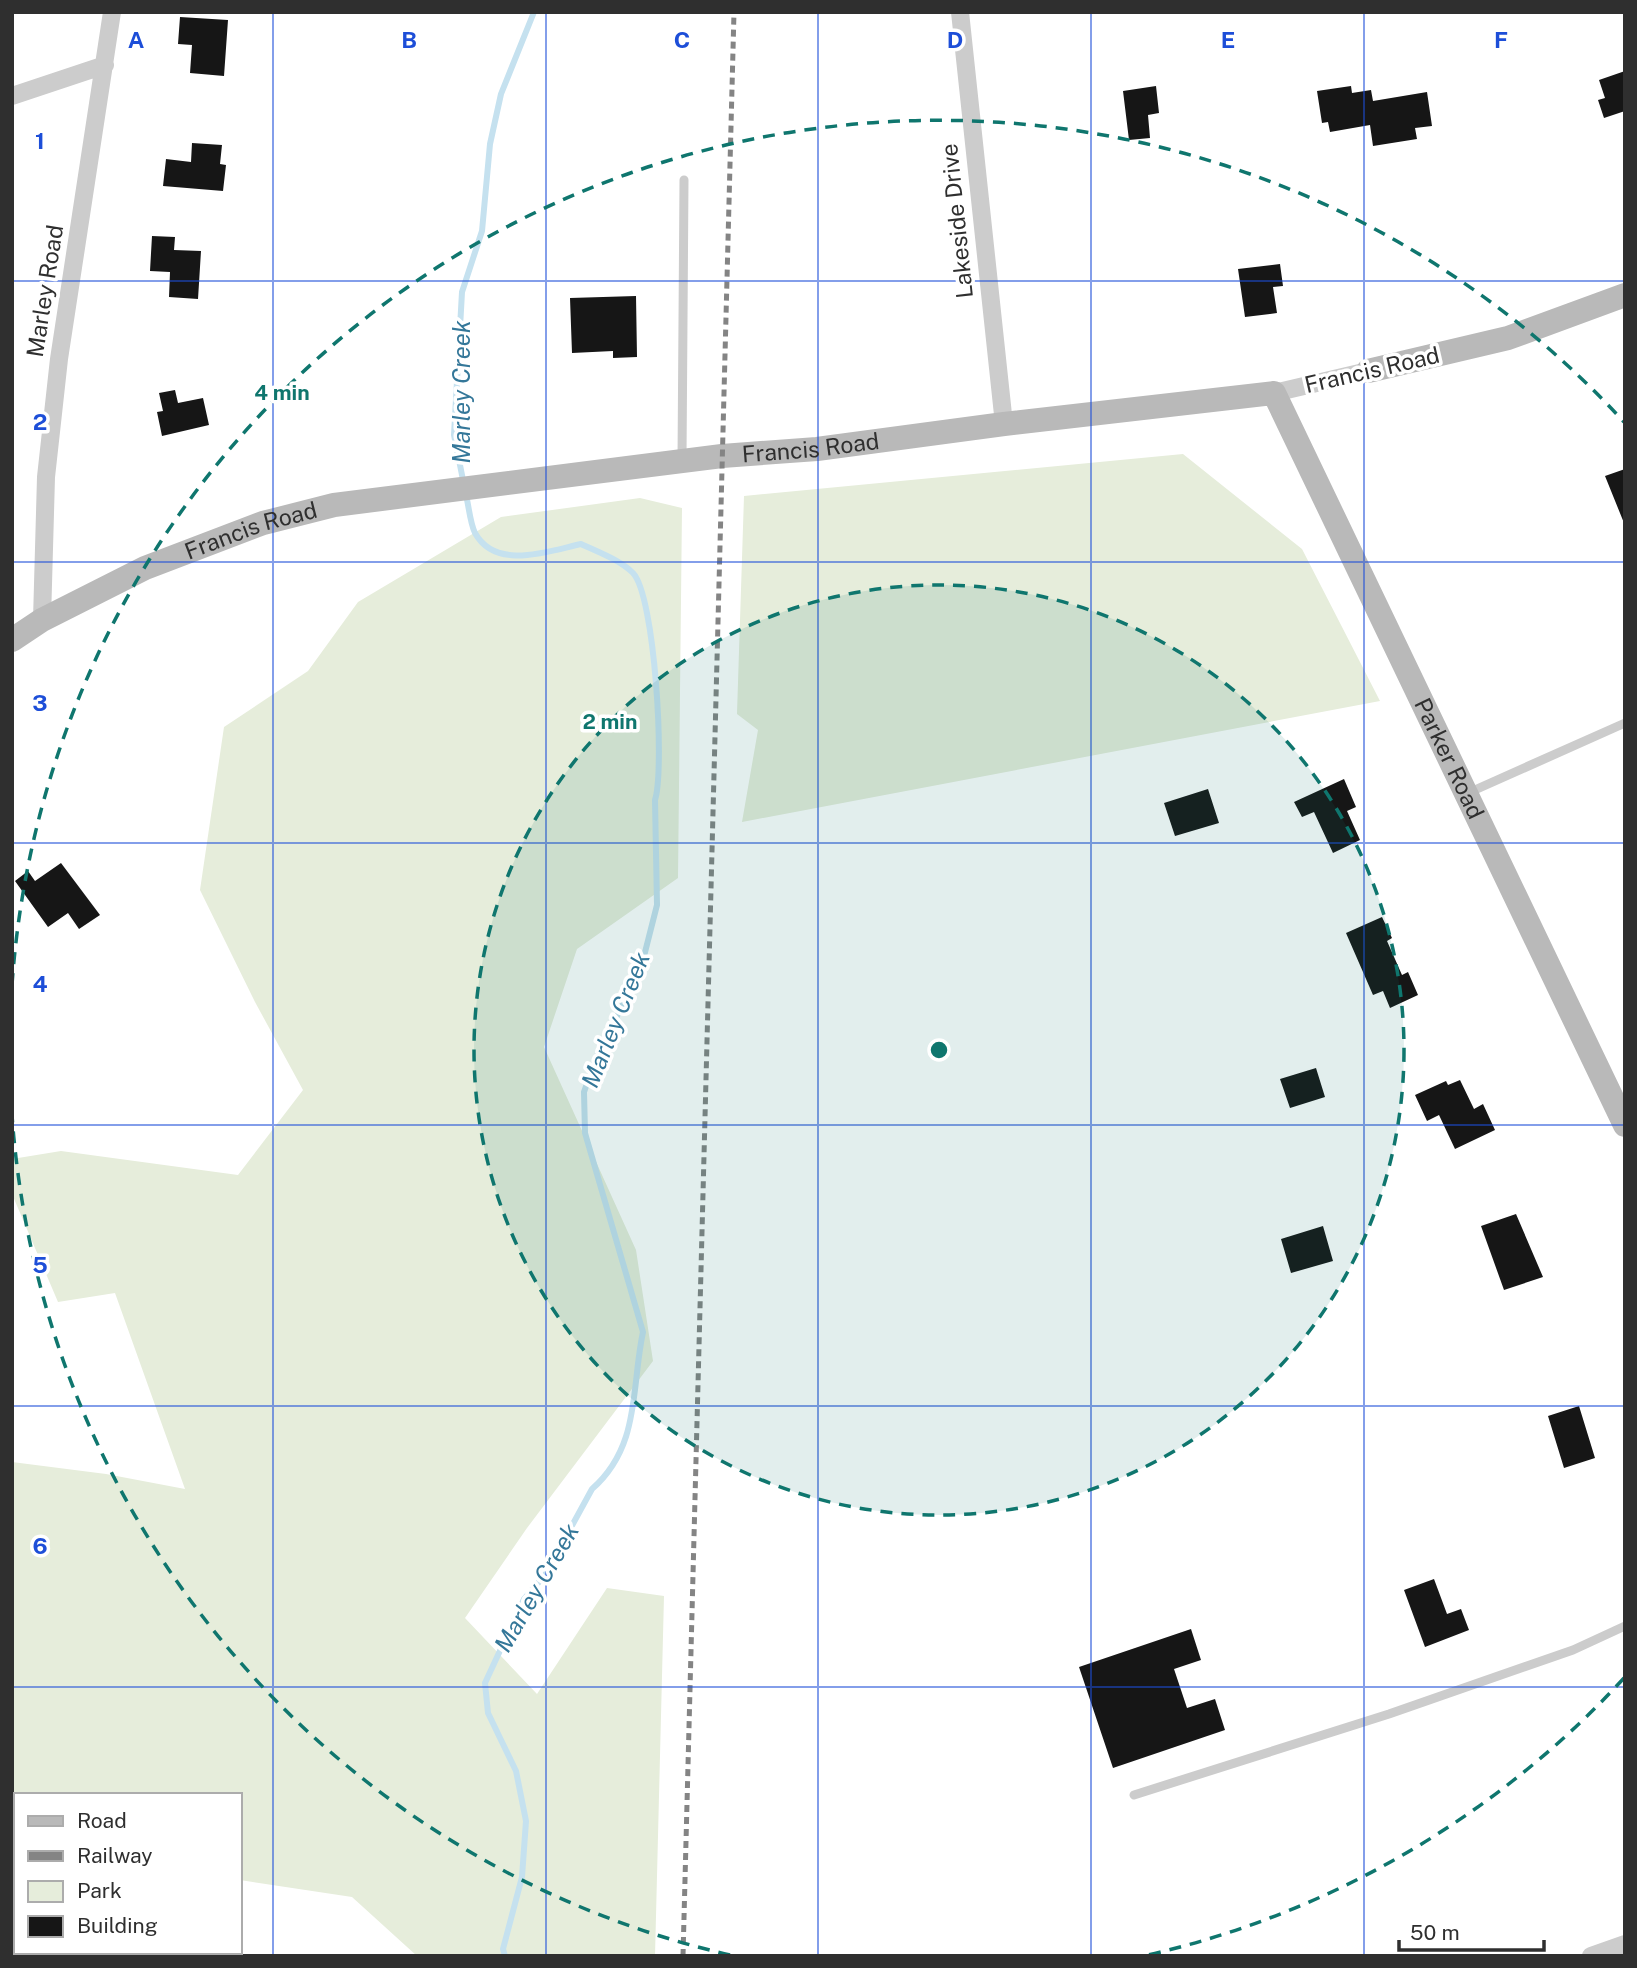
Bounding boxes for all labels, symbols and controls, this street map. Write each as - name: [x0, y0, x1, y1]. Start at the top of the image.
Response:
- text: A: [128, 26, 145, 53]
- text: B: [401, 26, 417, 53]
- text: C: [674, 26, 690, 53]
- text: D: [947, 26, 963, 53]
- text: E: [1221, 26, 1235, 53]
- text: F: [1494, 26, 1508, 53]
- text: 1: [35, 127, 45, 154]
- street label: Lakeside Drive: [935, 142, 978, 300]
- street label: Marley Road: [21, 223, 68, 359]
- water label: Marley Creek: [447, 320, 475, 464]
- street label: Francis Road: [1302, 341, 1442, 398]
- text: 4 min: [254, 380, 310, 405]
- text: 2: [33, 408, 47, 435]
- street label: Francis Road: [741, 427, 881, 467]
- street label: Francis Road: [181, 496, 320, 565]
- text: 3: [32, 689, 48, 716]
- street label: Parker Road: [1409, 693, 1490, 823]
- text: 2 min: [582, 709, 638, 734]
- water label: Marley Creek: [575, 948, 655, 1091]
- text: 4: [32, 970, 48, 997]
- centre of rings: [927, 1038, 951, 1062]
- text: 5: [32, 1251, 48, 1278]
- water label: Marley Creek: [488, 1518, 584, 1657]
- text: 6: [32, 1532, 48, 1559]
- legend: [14, 1793, 242, 1954]
- text: Road: [77, 1808, 127, 1833]
- text: Railway: [77, 1843, 153, 1868]
- text: Park: [77, 1878, 122, 1903]
- scale bar: [1399, 1909, 1544, 1953]
- text: Building: [77, 1913, 158, 1938]
- text: 50 m: [1410, 1920, 1460, 1945]

